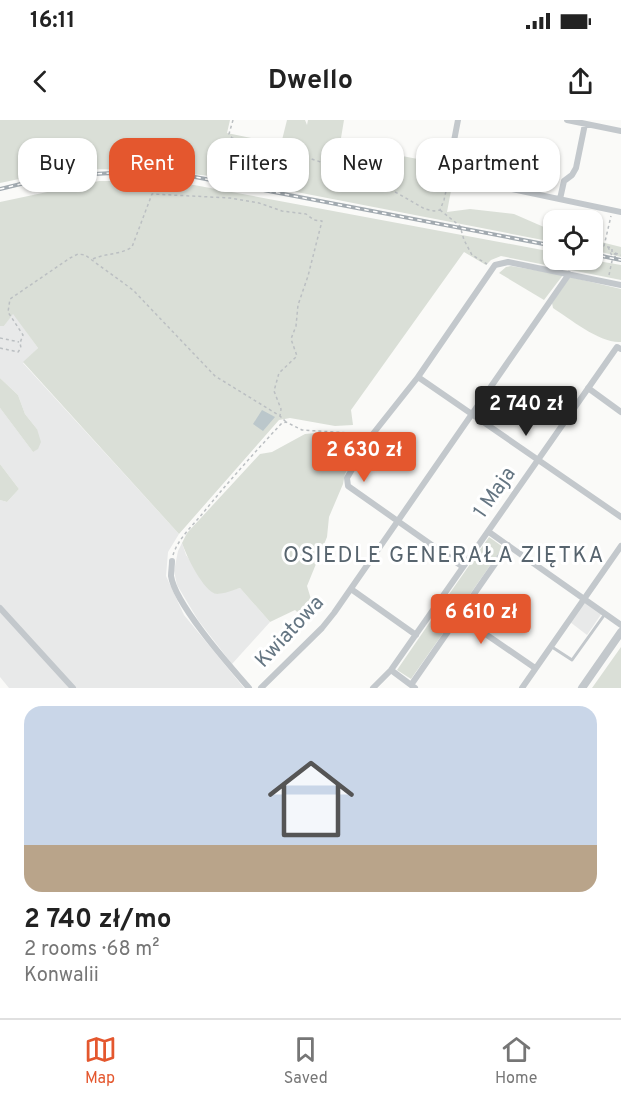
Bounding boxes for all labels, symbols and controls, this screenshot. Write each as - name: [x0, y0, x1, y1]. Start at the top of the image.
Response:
- text: 16:11: [30, 8, 75, 35]
- text: Dwello: [268, 64, 353, 98]
- icon: back: [24, 65, 57, 98]
- icon: share: [564, 65, 597, 98]
- chip: Buy: [18, 138, 97, 192]
- chip: Rent: [109, 138, 195, 192]
- chip: Filters: [207, 138, 309, 192]
- chip: New: [321, 138, 404, 192]
- chip: Apartment: [416, 138, 560, 192]
- map controls: [543, 210, 603, 270]
- button: locate: [543, 210, 603, 270]
- pin: 2 740 zł: [464, 386, 588, 437]
- text: 2 740 zł: [489, 392, 563, 418]
- pin: 2 630 zł: [302, 432, 426, 483]
- text: 2 630 zł: [326, 438, 402, 464]
- street label: 1 Maja: [468, 462, 522, 524]
- district label: OSIEDLE GENERAŁA ZIĘTKA: [283, 543, 605, 570]
- street label: Kwiatowa: [250, 590, 330, 674]
- pin: 6 610 zł: [419, 594, 543, 645]
- text: 6 610 zł: [445, 600, 517, 626]
- icon: home: [257, 745, 365, 853]
- text: 2 740 zł/mo: [24, 904, 172, 937]
- text: 2 rooms · 68 m²: [24, 937, 160, 963]
- text: Konwalii: [24, 963, 99, 989]
- tab: Map: [84, 1033, 117, 1089]
- tab: Saved: [284, 1033, 328, 1089]
- tab: Home: [495, 1033, 537, 1089]

